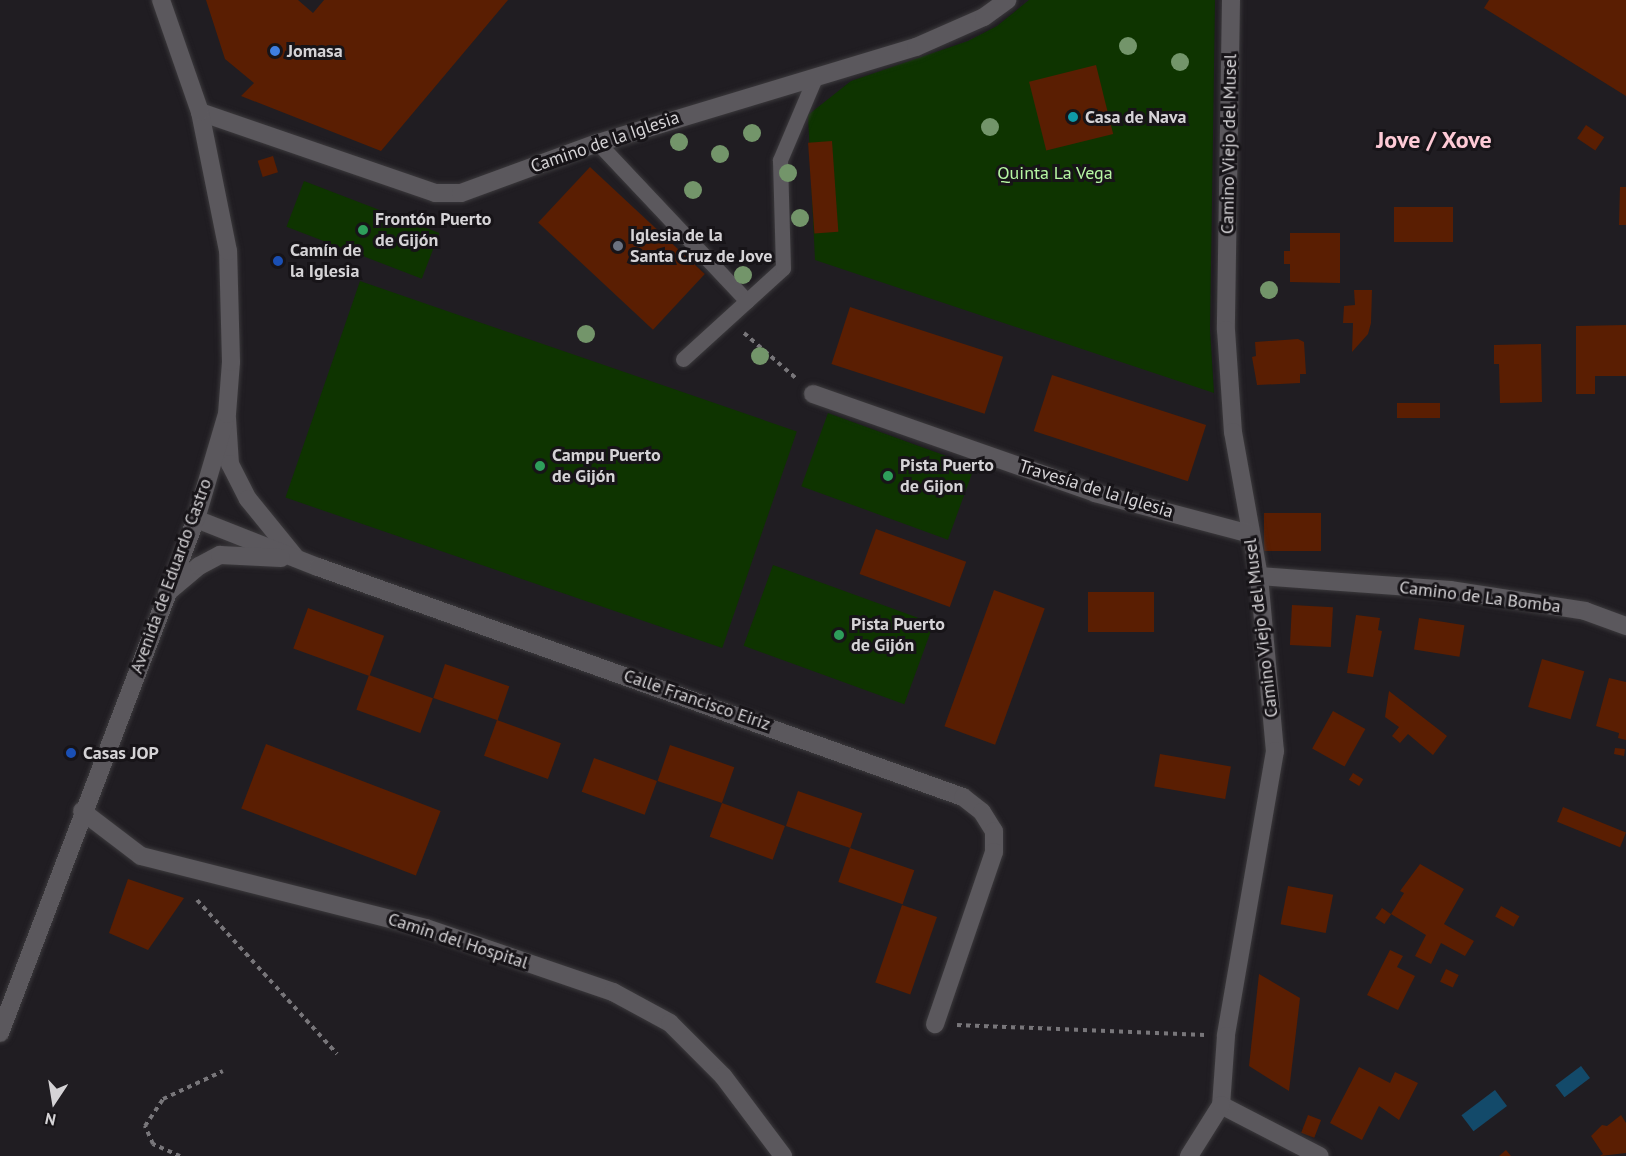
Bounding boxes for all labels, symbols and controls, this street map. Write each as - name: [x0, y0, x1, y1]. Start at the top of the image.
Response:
- place label: Jomasa: [287, 40, 343, 62]
- marker: Jomasa: [268, 44, 282, 58]
- street label: Camino Viejo del Musel: [1217, 53, 1241, 235]
- street label: Camino de la Iglesia: [528, 106, 682, 178]
- place label: Casa de Nava: [1085, 106, 1187, 128]
- marker: Casa de Nava: [1066, 110, 1080, 124]
- district label: Jove / Xove: [1376, 126, 1492, 154]
- park label: Quinta La Vega: [997, 162, 1113, 184]
- place label: Frontón Puerto de Gijón: [375, 209, 491, 252]
- marker: Frontón Puerto de Gijón: [356, 223, 370, 237]
- place label: Iglesia de la Santa Cruz de Jove: [630, 225, 773, 268]
- marker: Iglesia de la Santa Cruz de Jove: [611, 239, 625, 253]
- place label: Camín de la Iglesia: [290, 240, 361, 282]
- marker: Camín de la Iglesia: [271, 254, 285, 268]
- place label: Campu Puerto de Gijón: [552, 445, 661, 488]
- place label: Pista Puerto de Gijon: [900, 455, 994, 498]
- street label: Travesía de la Iglesia: [1016, 455, 1176, 523]
- marker: Campu Puerto de Gijón: [533, 459, 547, 473]
- marker: Pista Puerto de Gijon: [881, 469, 895, 483]
- street label: Avenida de Eduardo Castro: [126, 476, 216, 676]
- street label: Camino Viejo del Musel: [1239, 537, 1283, 719]
- street label: Camino de La Bomba: [1398, 576, 1562, 618]
- place label: Pista Puerto de Gijón: [851, 614, 945, 656]
- marker: Pista Puerto de Gijón: [832, 628, 846, 642]
- street label: Calle Francisco Eiriz: [621, 665, 773, 735]
- place label: Casas JOP: [83, 742, 159, 764]
- marker: Casas JOP: [64, 746, 78, 760]
- street label: Camin del Hospital: [385, 908, 531, 974]
- north arrow: [24, 1072, 84, 1132]
- text: N: [43, 1109, 57, 1130]

